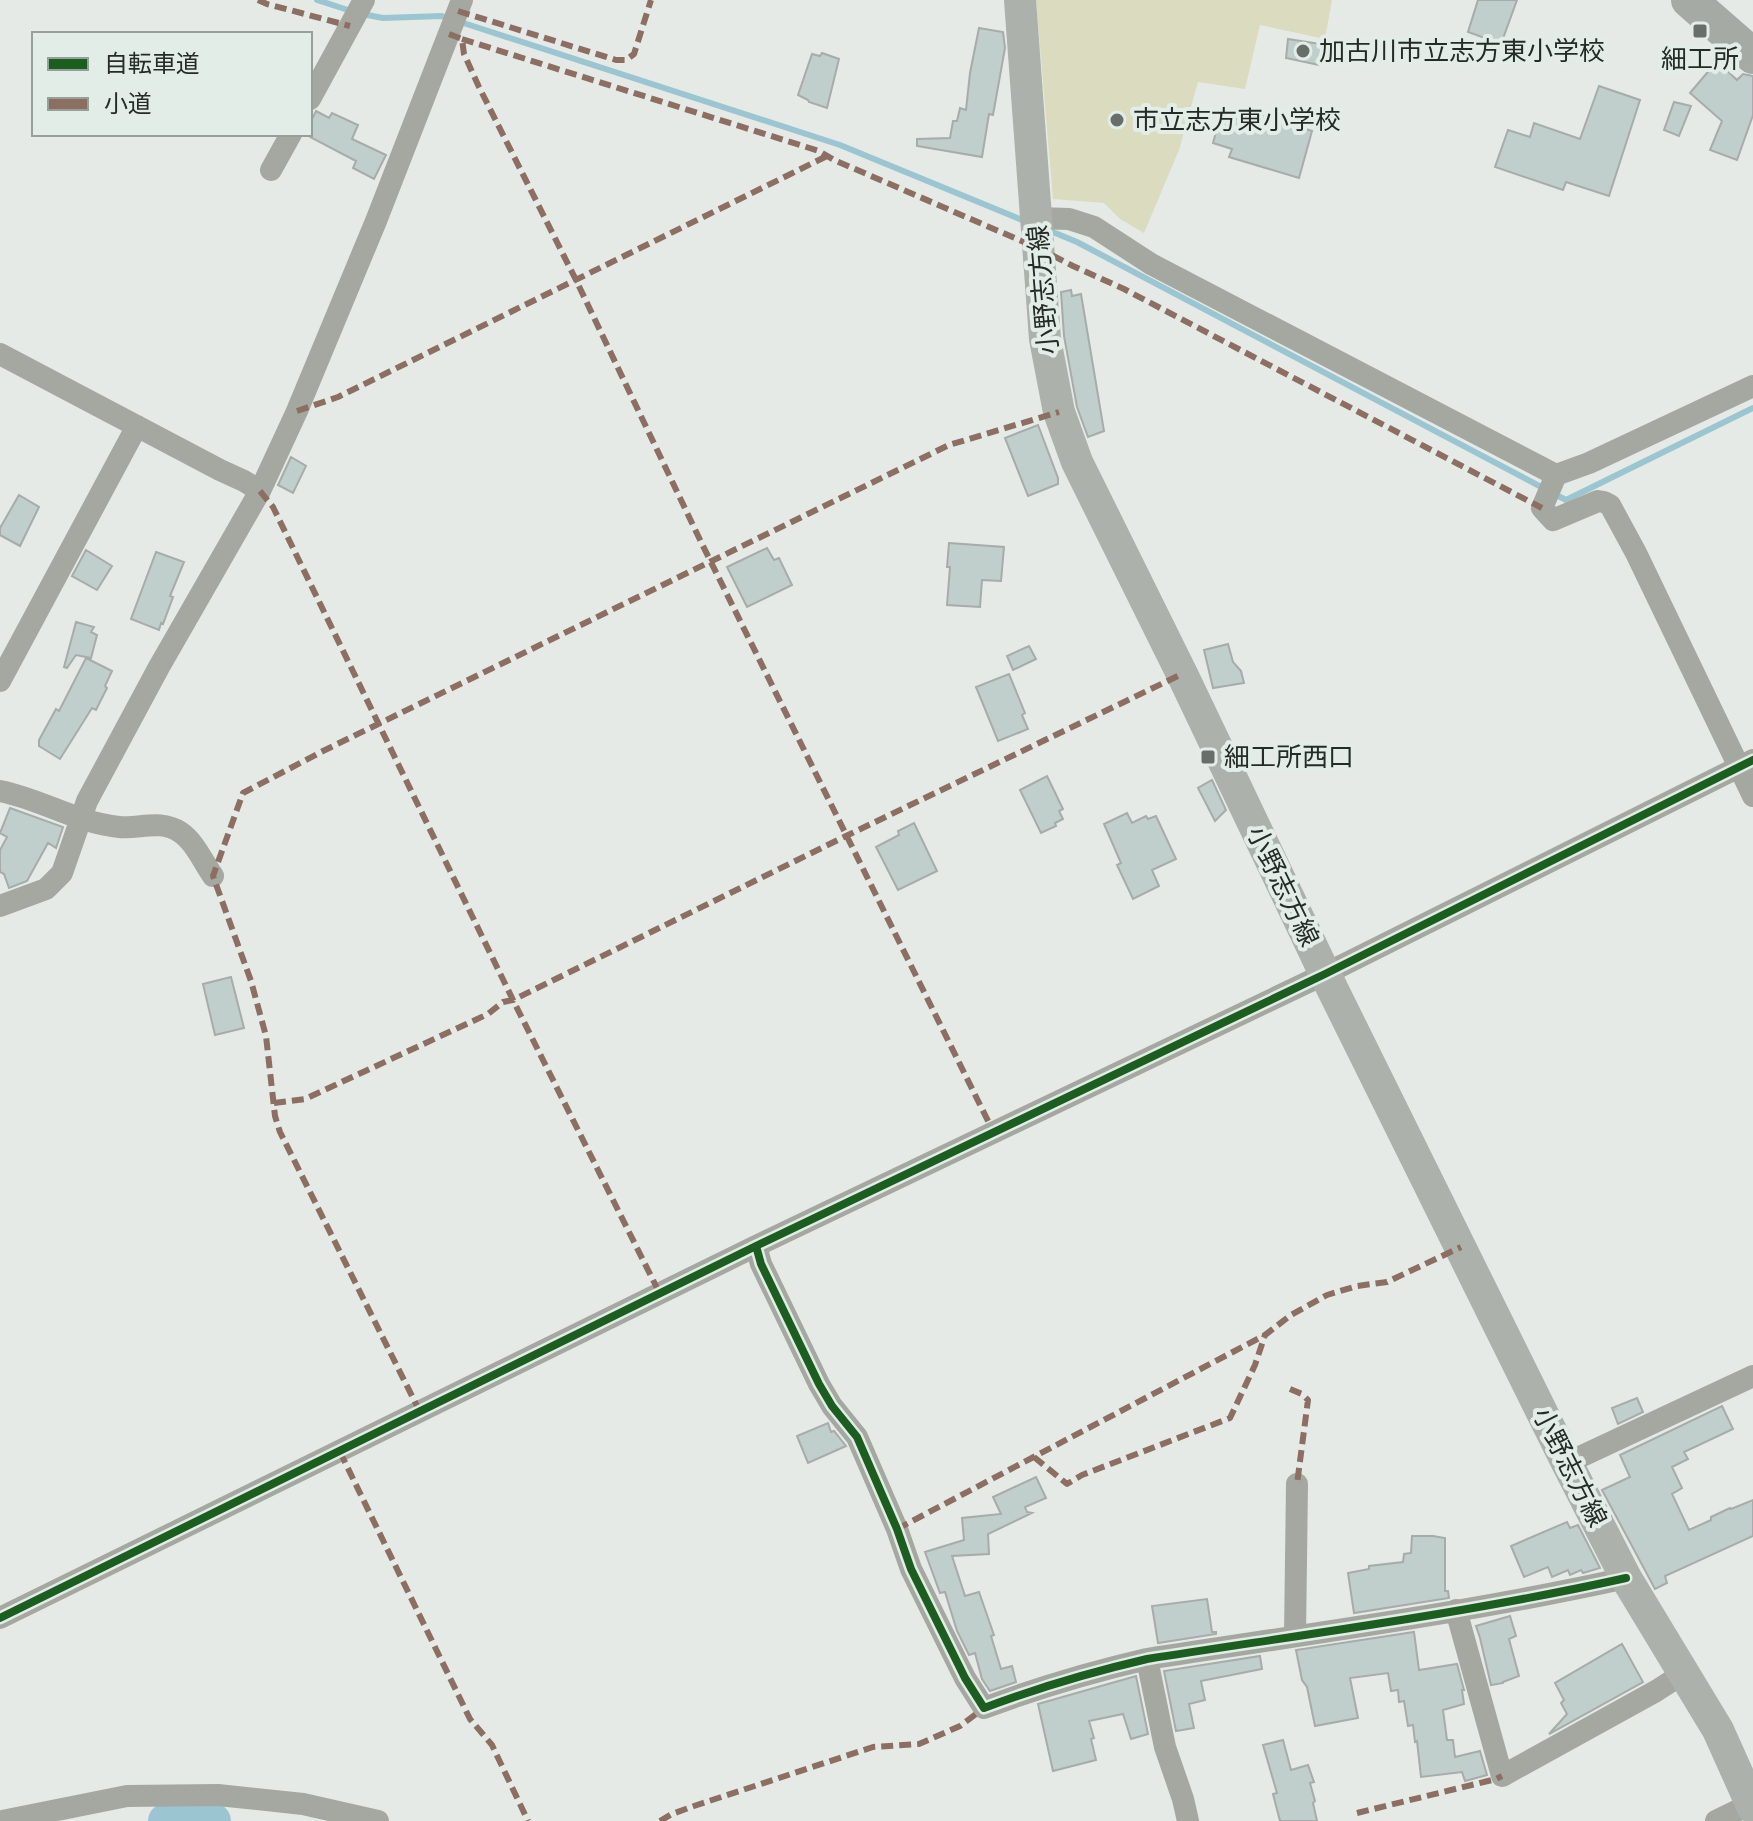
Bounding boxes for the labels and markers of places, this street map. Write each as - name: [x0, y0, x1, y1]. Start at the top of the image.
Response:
- marker: 細工所: [1691, 22, 1709, 40]
- place label: 加古川市立志方東小学校: [1319, 36, 1605, 66]
- marker: 加古川市立志方東小学校: [1294, 42, 1312, 60]
- place label: 細工所: [1661, 44, 1739, 74]
- place label: 市立志方東小学校: [1133, 105, 1341, 135]
- marker: 市立志方東小学校: [1108, 111, 1126, 129]
- place label: 細工所西口: [1224, 742, 1354, 772]
- marker: 細工所西口: [1199, 748, 1217, 766]

